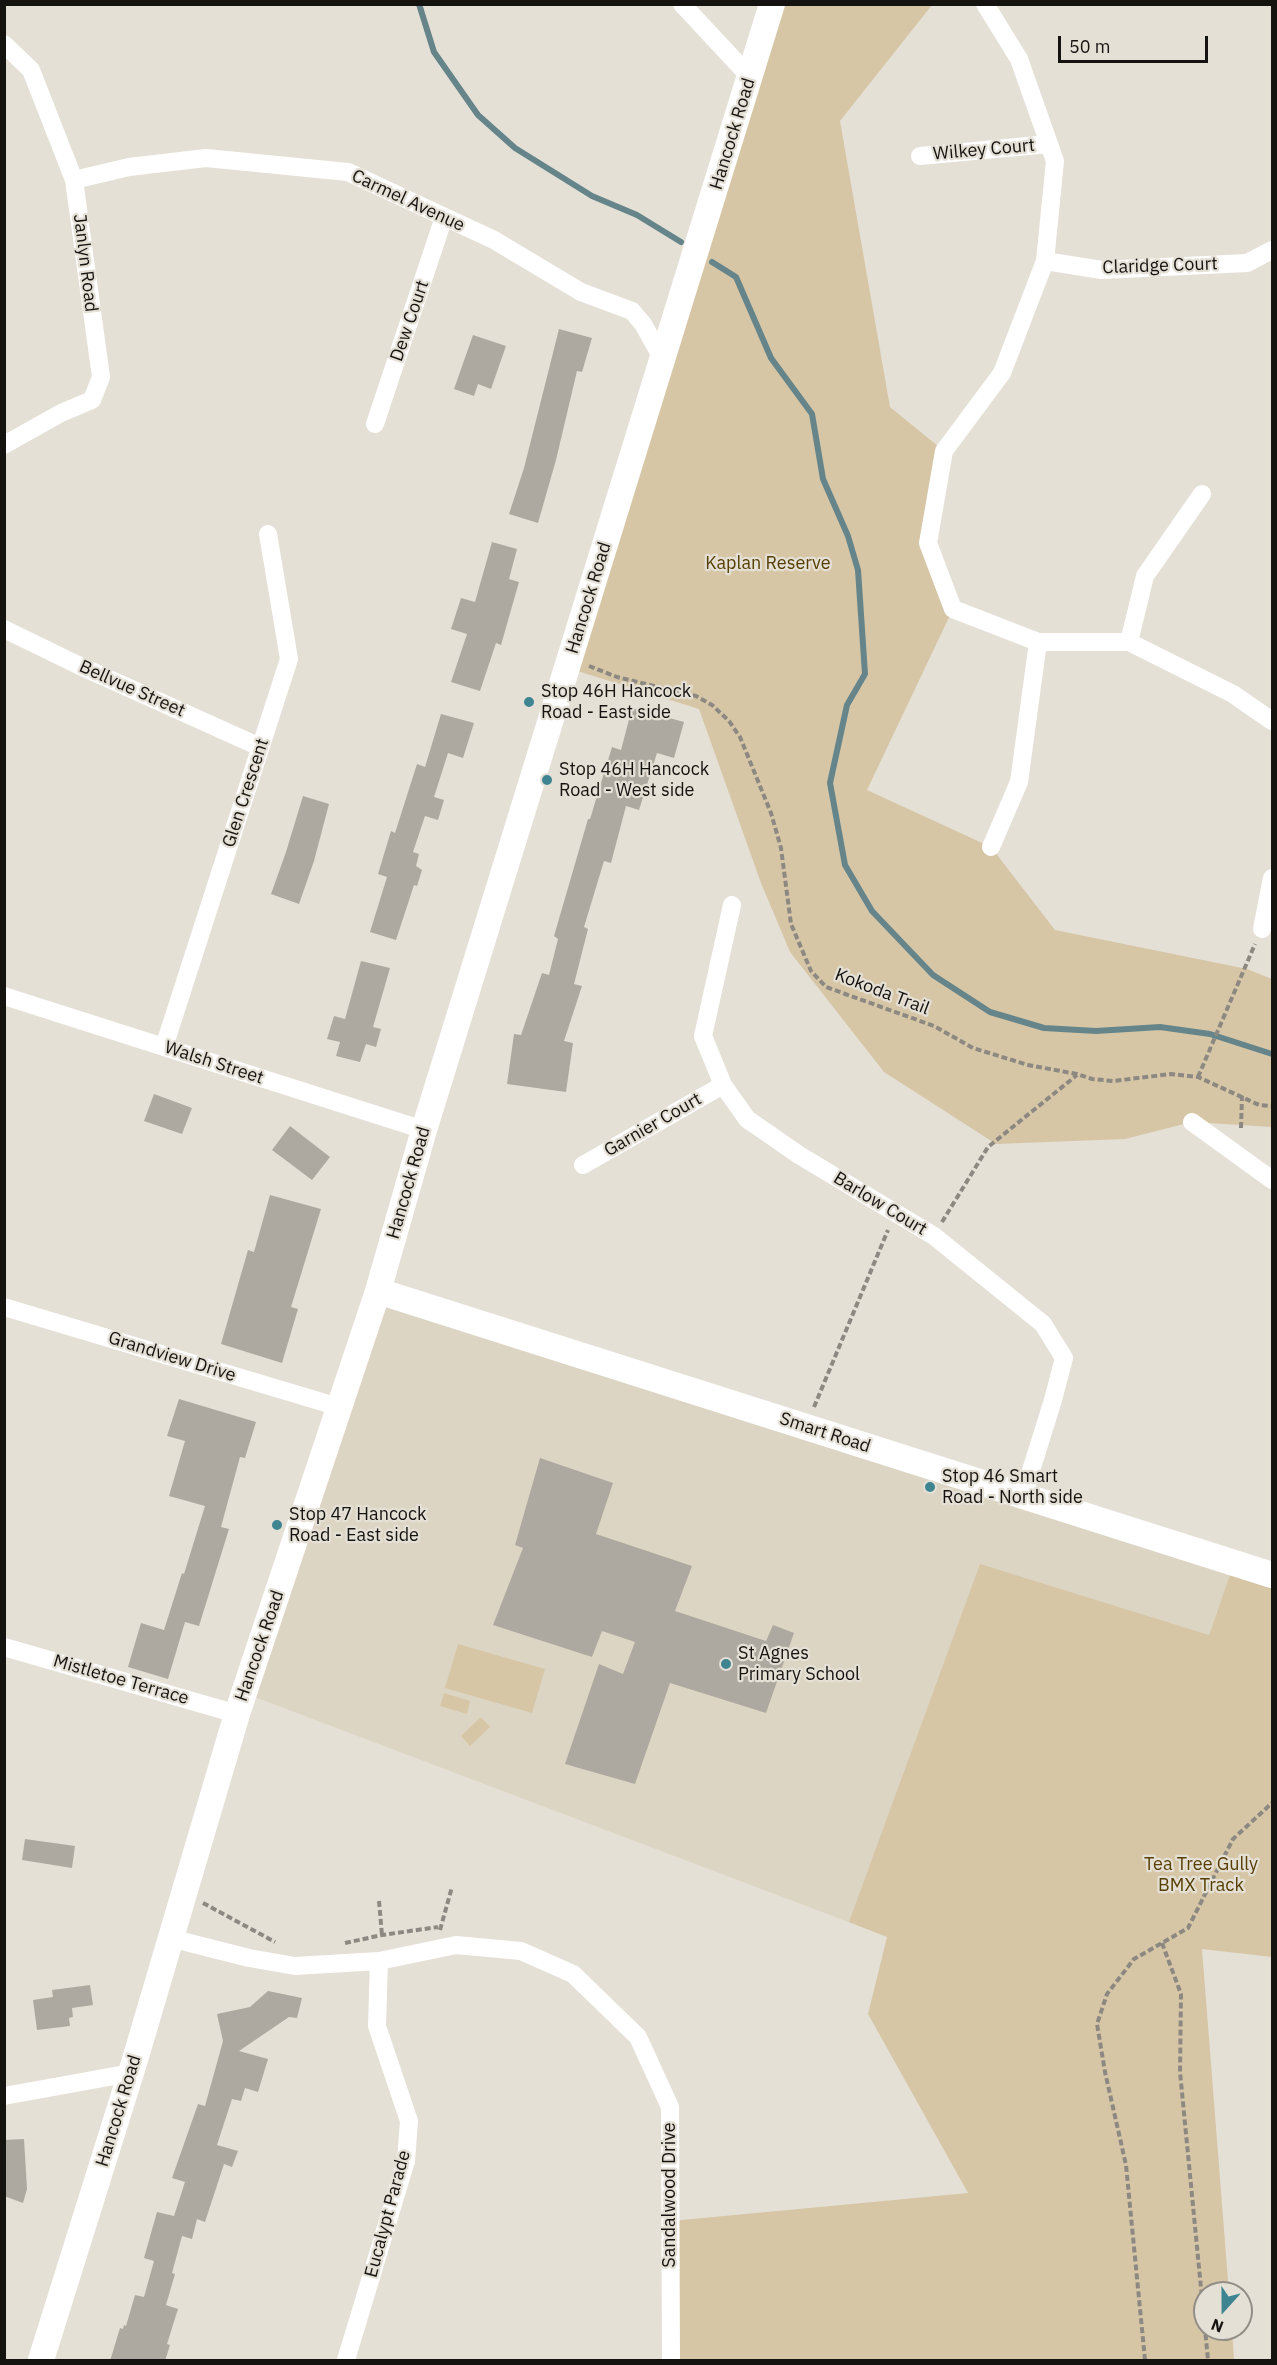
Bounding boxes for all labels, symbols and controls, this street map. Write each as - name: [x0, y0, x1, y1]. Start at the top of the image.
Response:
- scale bar: [1061, 24, 1211, 62]
- text: 50 m: [1069, 35, 1111, 58]
- street label: Hancock Road: [706, 75, 760, 193]
- street label: Wilkey Court: [932, 135, 1036, 165]
- street label: Carmel Avenue: [348, 165, 468, 237]
- street label: Janlyn Road: [68, 213, 102, 313]
- street label: Claridge Court: [1102, 253, 1218, 279]
- street label: Dew Court: [386, 278, 434, 364]
- street label: Hancock Road: [562, 539, 616, 657]
- park label: Kaplan Reserve: [705, 553, 831, 575]
- street label: Bellvue Street: [76, 656, 188, 722]
- place label: Stop 46H Hancock Road - East side: [541, 681, 691, 724]
- marker: Stop 46H Hancock Road - East side: [522, 695, 536, 709]
- street label: Glen Crescent: [218, 736, 274, 850]
- place label: Stop 46H Hancock Road - West side: [559, 759, 709, 802]
- marker: Stop 46H Hancock Road - West side: [540, 773, 554, 787]
- street label: Kokoda Trail: [832, 964, 932, 1020]
- street label: Walsh Street: [162, 1037, 266, 1089]
- street label: Garnier Court: [601, 1088, 705, 1162]
- street label: Hancock Road: [383, 1124, 435, 1242]
- street label: Barlow Court: [829, 1168, 931, 1240]
- street label: Grandview Drive: [106, 1327, 238, 1387]
- street label: Smart Road: [777, 1408, 873, 1458]
- place label: Stop 46 Smart Road - North side: [942, 1466, 1083, 1508]
- marker: Stop 46 Smart Road - North side: [923, 1480, 937, 1494]
- place label: Stop 47 Hancock Road - East side: [289, 1504, 426, 1546]
- marker: Stop 47 Hancock Road - East side: [270, 1518, 284, 1532]
- street label: Hancock Road: [231, 1588, 289, 1704]
- place label: St Agnes Primary School: [738, 1643, 860, 1686]
- street label: Mistletoe Terrace: [51, 1650, 191, 1710]
- marker: St Agnes Primary School: [719, 1657, 733, 1671]
- park label: Tea Tree Gully BMX Track: [1144, 1854, 1258, 1896]
- street label: Hancock Road: [92, 2052, 146, 2170]
- street label: Sandalwood Drive: [659, 2122, 681, 2268]
- street label: Eucalypt Parade: [361, 2148, 415, 2280]
- north arrow: [1193, 2281, 1253, 2341]
- text: N: [1208, 2315, 1226, 2337]

